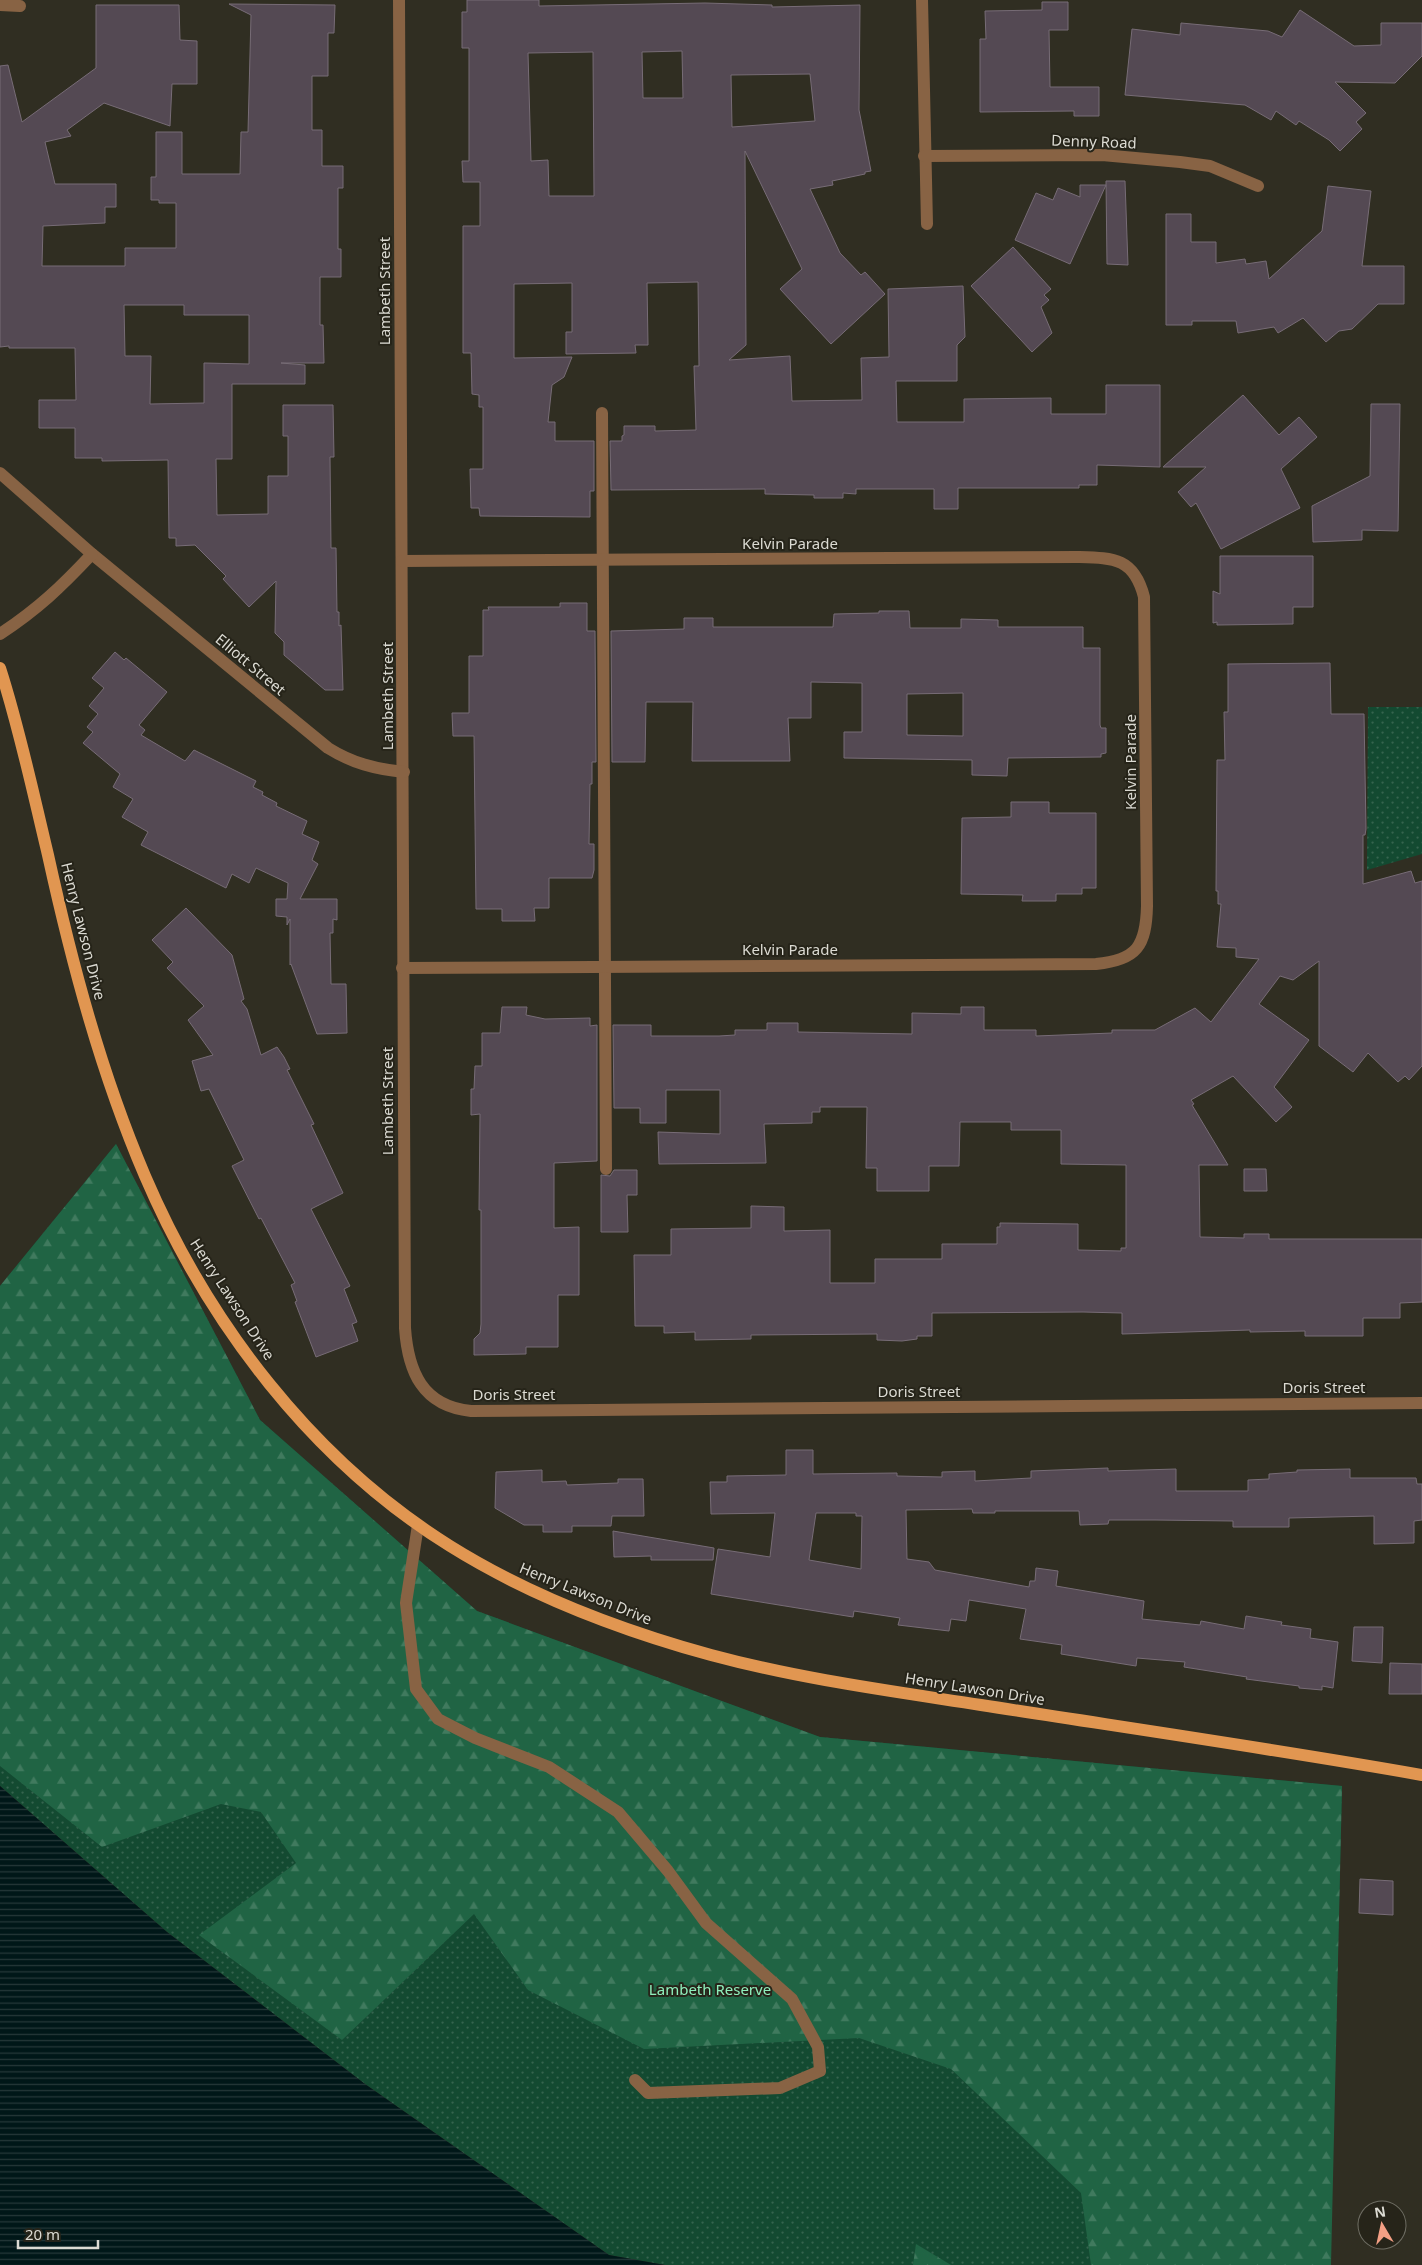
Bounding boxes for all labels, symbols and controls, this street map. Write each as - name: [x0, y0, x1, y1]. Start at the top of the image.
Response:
- street label: Denny Road: [1051, 130, 1137, 152]
- street label: Lambeth Street: [374, 236, 394, 345]
- street label: Kelvin Parade: [742, 533, 838, 553]
- street label: Elliott Street: [212, 629, 291, 700]
- street label: Lambeth Street: [377, 641, 397, 750]
- street label: Kelvin Parade: [1120, 714, 1140, 810]
- street label: Henry Lawson Drive: [57, 860, 111, 1002]
- street label: Kelvin Parade: [742, 939, 838, 959]
- street label: Lambeth Street: [377, 1046, 397, 1155]
- street label: Henry Lawson Drive: [186, 1234, 280, 1364]
- street label: Doris Street: [1282, 1377, 1366, 1397]
- street label: Doris Street: [877, 1381, 961, 1401]
- street label: Doris Street: [472, 1384, 556, 1404]
- street label: Henry Lawson Drive: [517, 1557, 655, 1629]
- street label: Henry Lawson Drive: [904, 1667, 1046, 1709]
- park label: Lambeth Reserve: [649, 1979, 771, 1999]
- north arrow: [1357, 2200, 1407, 2250]
- text: N: [1373, 2201, 1387, 2222]
- scale bar: [18, 2218, 98, 2250]
- text: 20 m: [25, 2224, 60, 2244]

